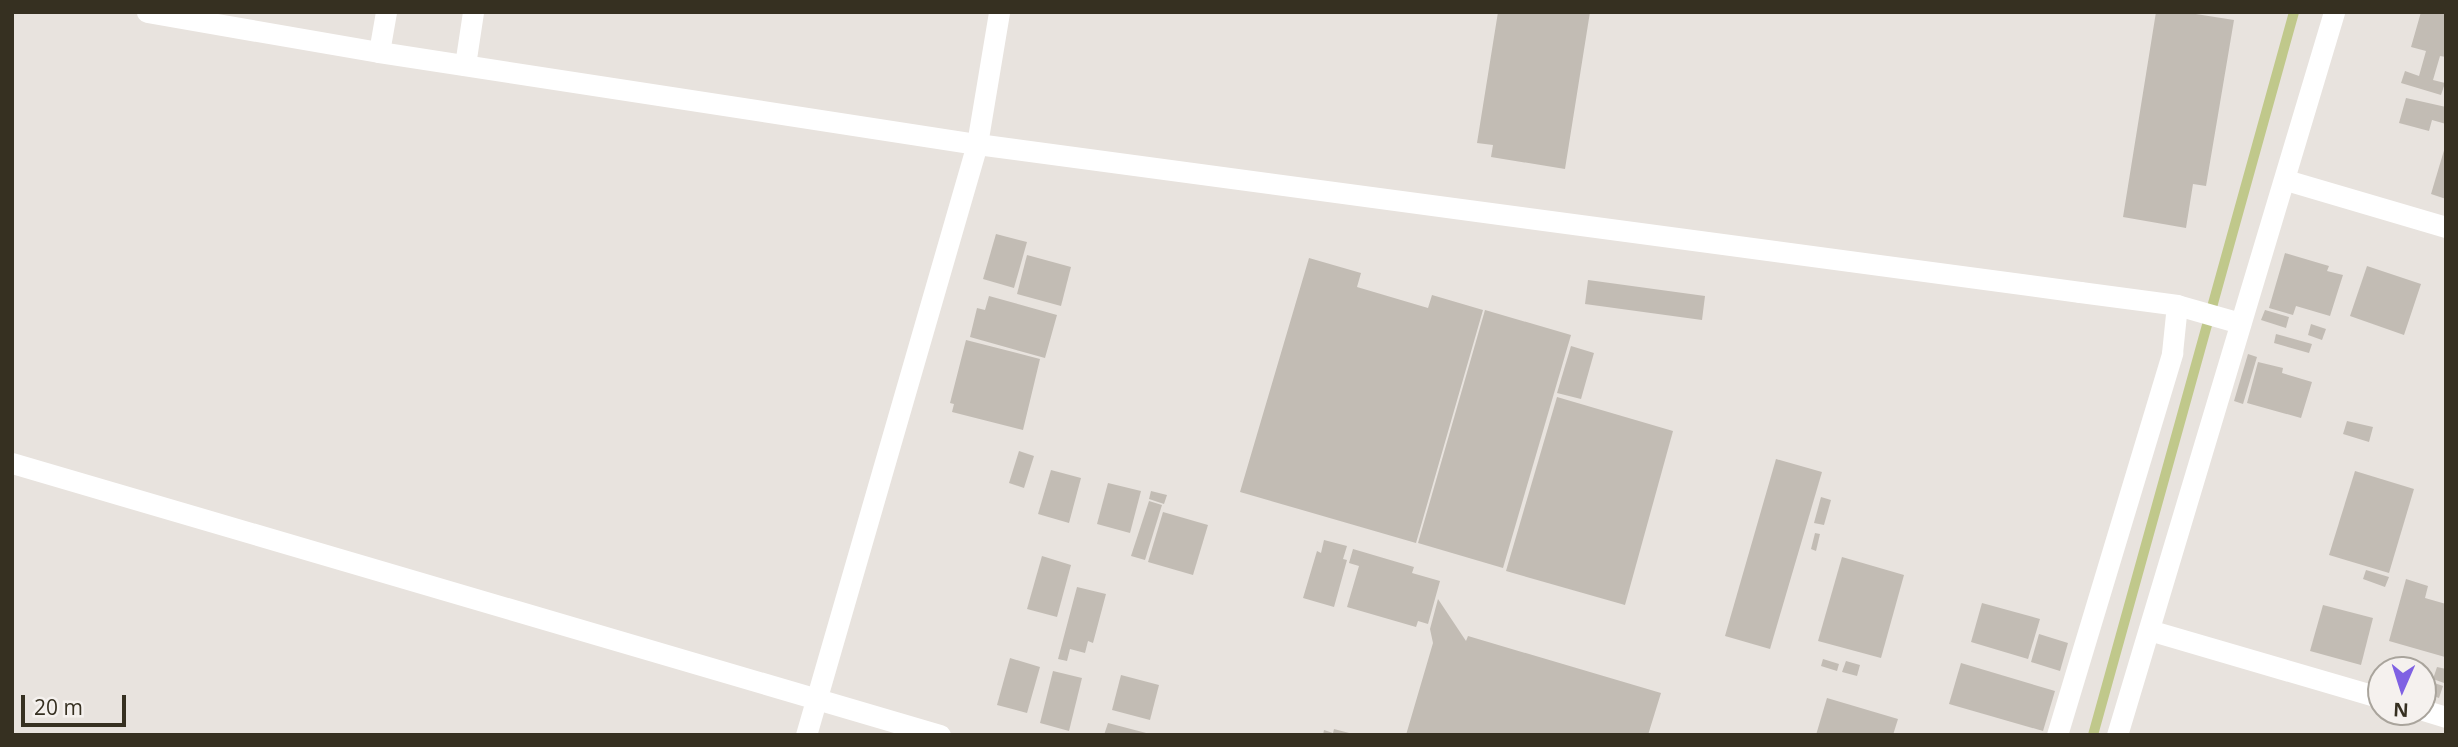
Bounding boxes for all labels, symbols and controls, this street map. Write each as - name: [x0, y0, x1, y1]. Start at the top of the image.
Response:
- north arrow: [2367, 656, 2437, 726]
- scale bar: [24, 680, 130, 724]
- text: 20 m: [34, 693, 83, 721]
- text: N: [2393, 697, 2409, 723]

